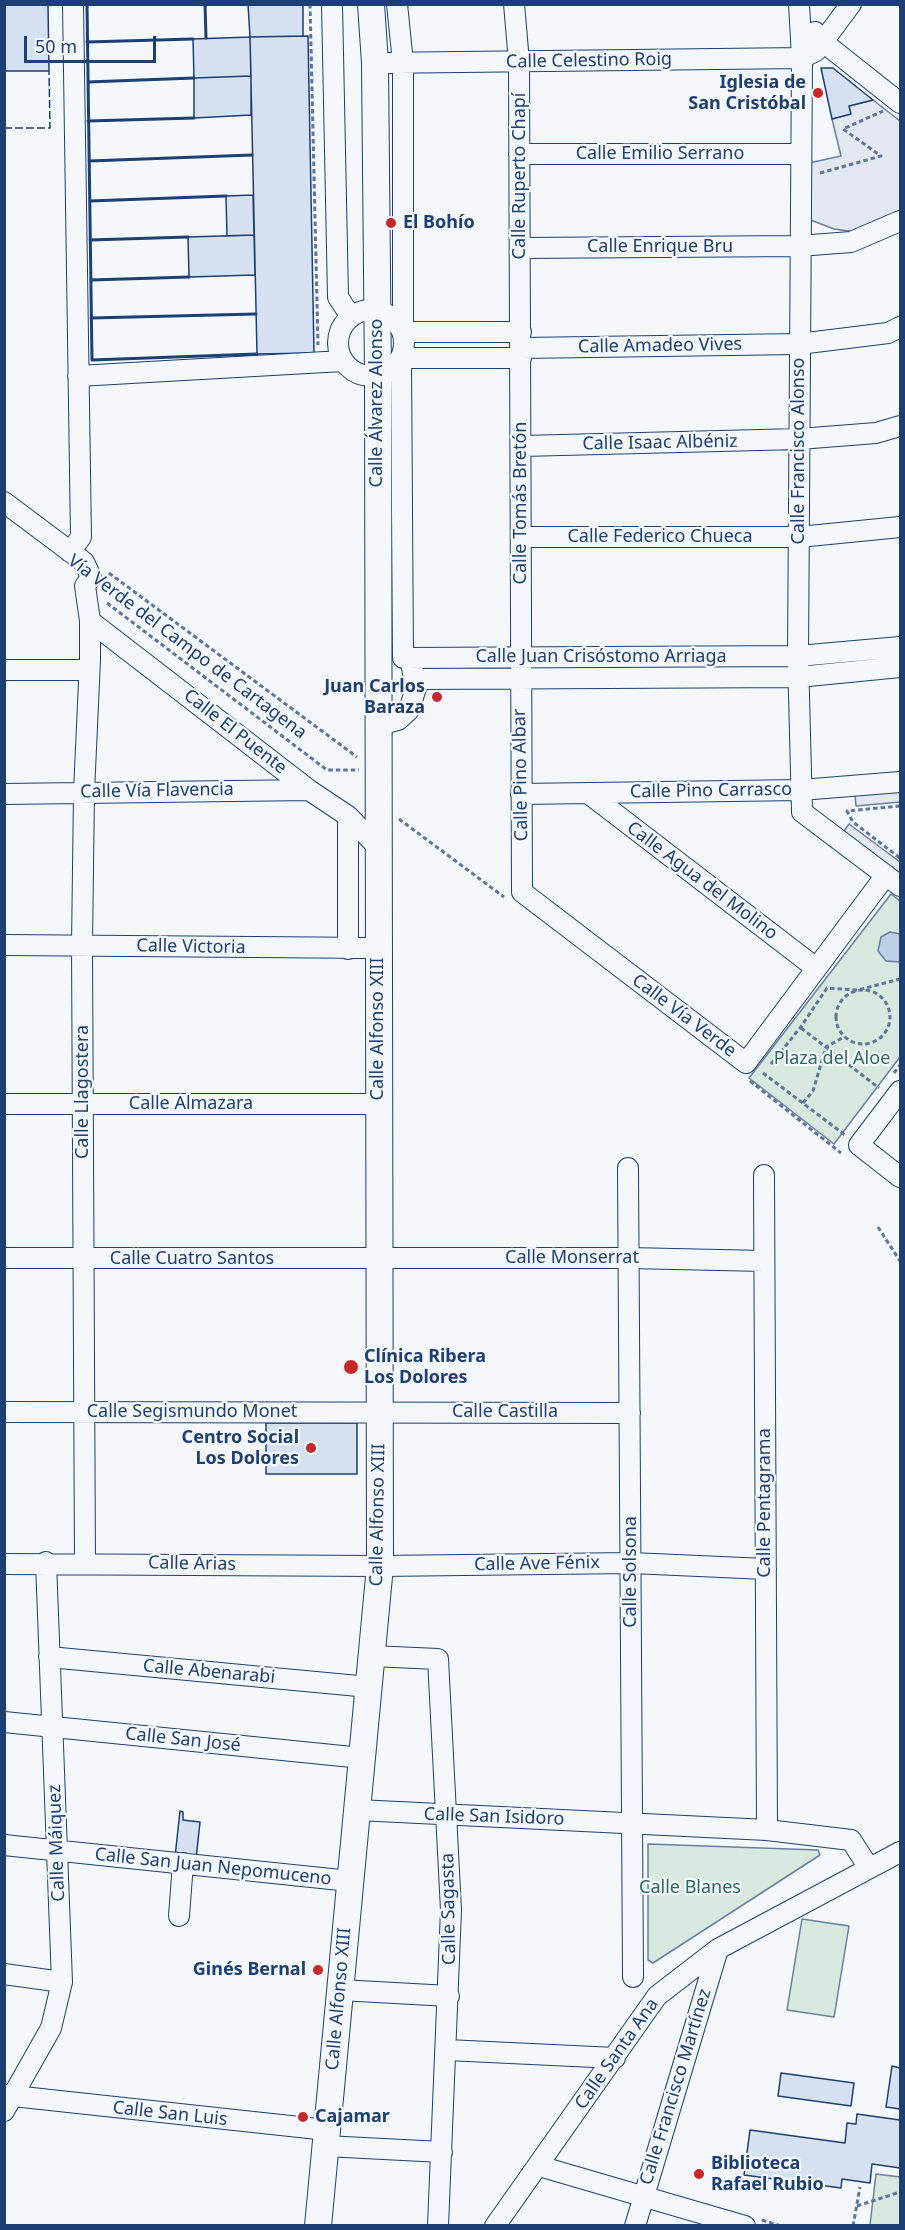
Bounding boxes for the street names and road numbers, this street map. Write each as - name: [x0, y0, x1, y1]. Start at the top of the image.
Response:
- street label: Calle Celestino Roig: [506, 49, 672, 73]
- street label: Calle Ruperto Chapí: [509, 93, 531, 259]
- street label: Calle Emilio Serrano: [576, 143, 744, 165]
- street label: Calle Enrique Bru: [587, 236, 733, 258]
- street label: Calle Álvarez Alonso: [366, 319, 388, 487]
- street label: Calle Amadeo Vives: [578, 334, 742, 358]
- street label: Calle Francisco Alonso: [788, 357, 810, 545]
- street label: Calle Tomás Bretón: [510, 422, 532, 584]
- street label: Calle Isaac Albéniz: [582, 431, 738, 455]
- street label: Calle Federico Chueca: [567, 526, 753, 548]
- street label: Vía Verde del Campo de Cartagena: [63, 550, 311, 744]
- street label: Calle Juan Crisóstomo Arriaga: [475, 646, 727, 668]
- street label: Calle El Puente: [179, 685, 291, 779]
- street label: Calle Pino Albar: [509, 709, 533, 841]
- street label: Calle Vía Flavencia: [80, 779, 234, 803]
- street label: Calle Pino Carrasco: [630, 779, 792, 803]
- street label: Calle Agua del Molino: [622, 817, 782, 945]
- street label: Calle Victoria: [136, 935, 246, 959]
- street label: Calle Alfonso XIII: [367, 958, 389, 1100]
- street label: Calle Vía Verde: [628, 970, 740, 1062]
- street label: Calle Llagostera: [72, 1025, 94, 1159]
- street label: Calle Almazara: [129, 1093, 253, 1115]
- street label: Calle Monserrat: [505, 1247, 639, 1269]
- street label: Calle Cuatro Santos: [110, 1248, 274, 1270]
- street label: Calle Segismundo Monet: [87, 1401, 297, 1423]
- street label: Calle Castilla: [452, 1401, 558, 1423]
- street label: Calle Pentagrama: [754, 1428, 776, 1578]
- street label: Calle Alfonso XIII: [366, 1443, 390, 1587]
- street label: Calle Solsona: [620, 1516, 642, 1628]
- street label: Calle Arias: [148, 1552, 236, 1576]
- street label: Calle Ave Fénix: [474, 1552, 600, 1576]
- street label: Calle Abenarabi: [142, 1655, 276, 1689]
- street label: Calle San José: [124, 1723, 242, 1757]
- street label: Calle Máiquez: [44, 1784, 70, 1902]
- street label: Calle San Isidoro: [423, 1804, 565, 1830]
- street label: Calle San Juan Nepomuceno: [94, 1844, 332, 1890]
- street label: Calle Sagasta: [437, 1853, 461, 1965]
- street label: Calle Alfonso XIII: [322, 1927, 356, 2071]
- street label: Calle Francisco Martínez: [636, 1986, 716, 2188]
- street label: Calle Santa Ana: [571, 1994, 663, 2114]
- street label: Calle San Luis: [112, 2097, 228, 2131]

